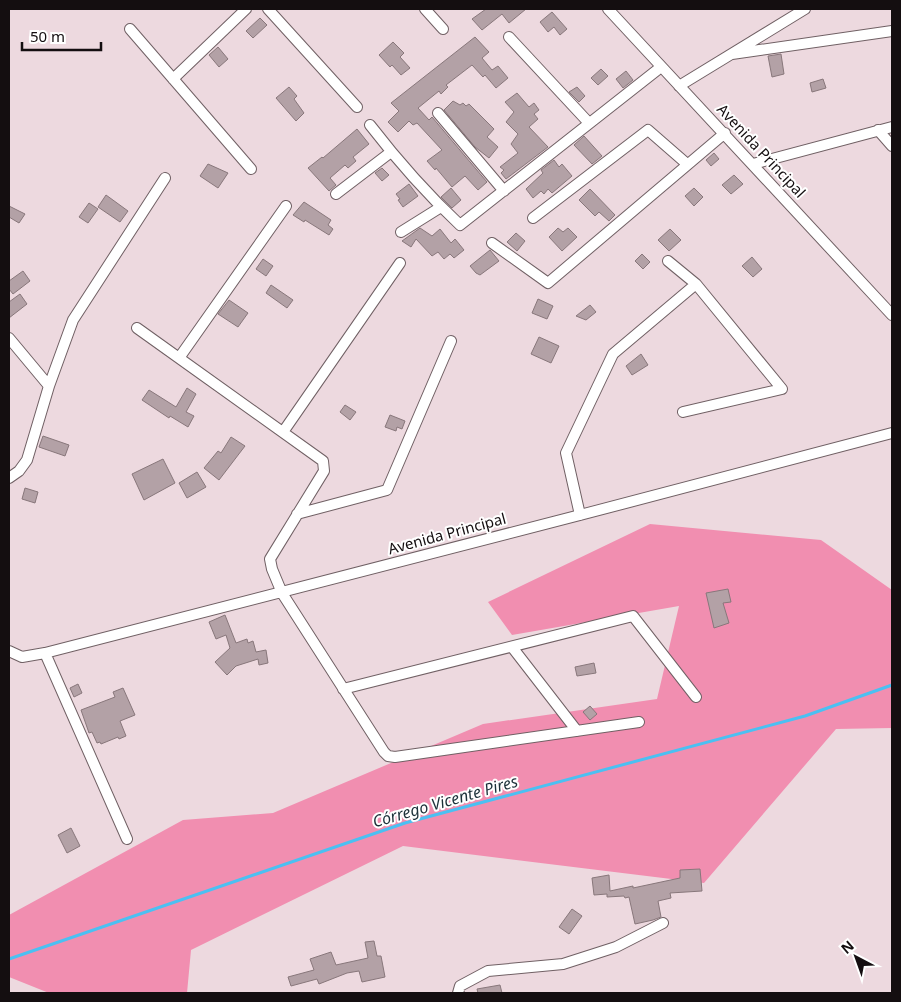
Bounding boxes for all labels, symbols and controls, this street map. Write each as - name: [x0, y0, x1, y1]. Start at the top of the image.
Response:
- scale bar: [22, 20, 101, 52]
- text: 50 m: [30, 26, 65, 46]
- street label: Avenida Principal: [713, 99, 810, 202]
- street label: Avenida Principal: [386, 508, 508, 558]
- water label: Córrego Vicente Pires: [370, 770, 520, 832]
- north arrow: [831, 932, 881, 982]
- text: N: [837, 936, 858, 958]

